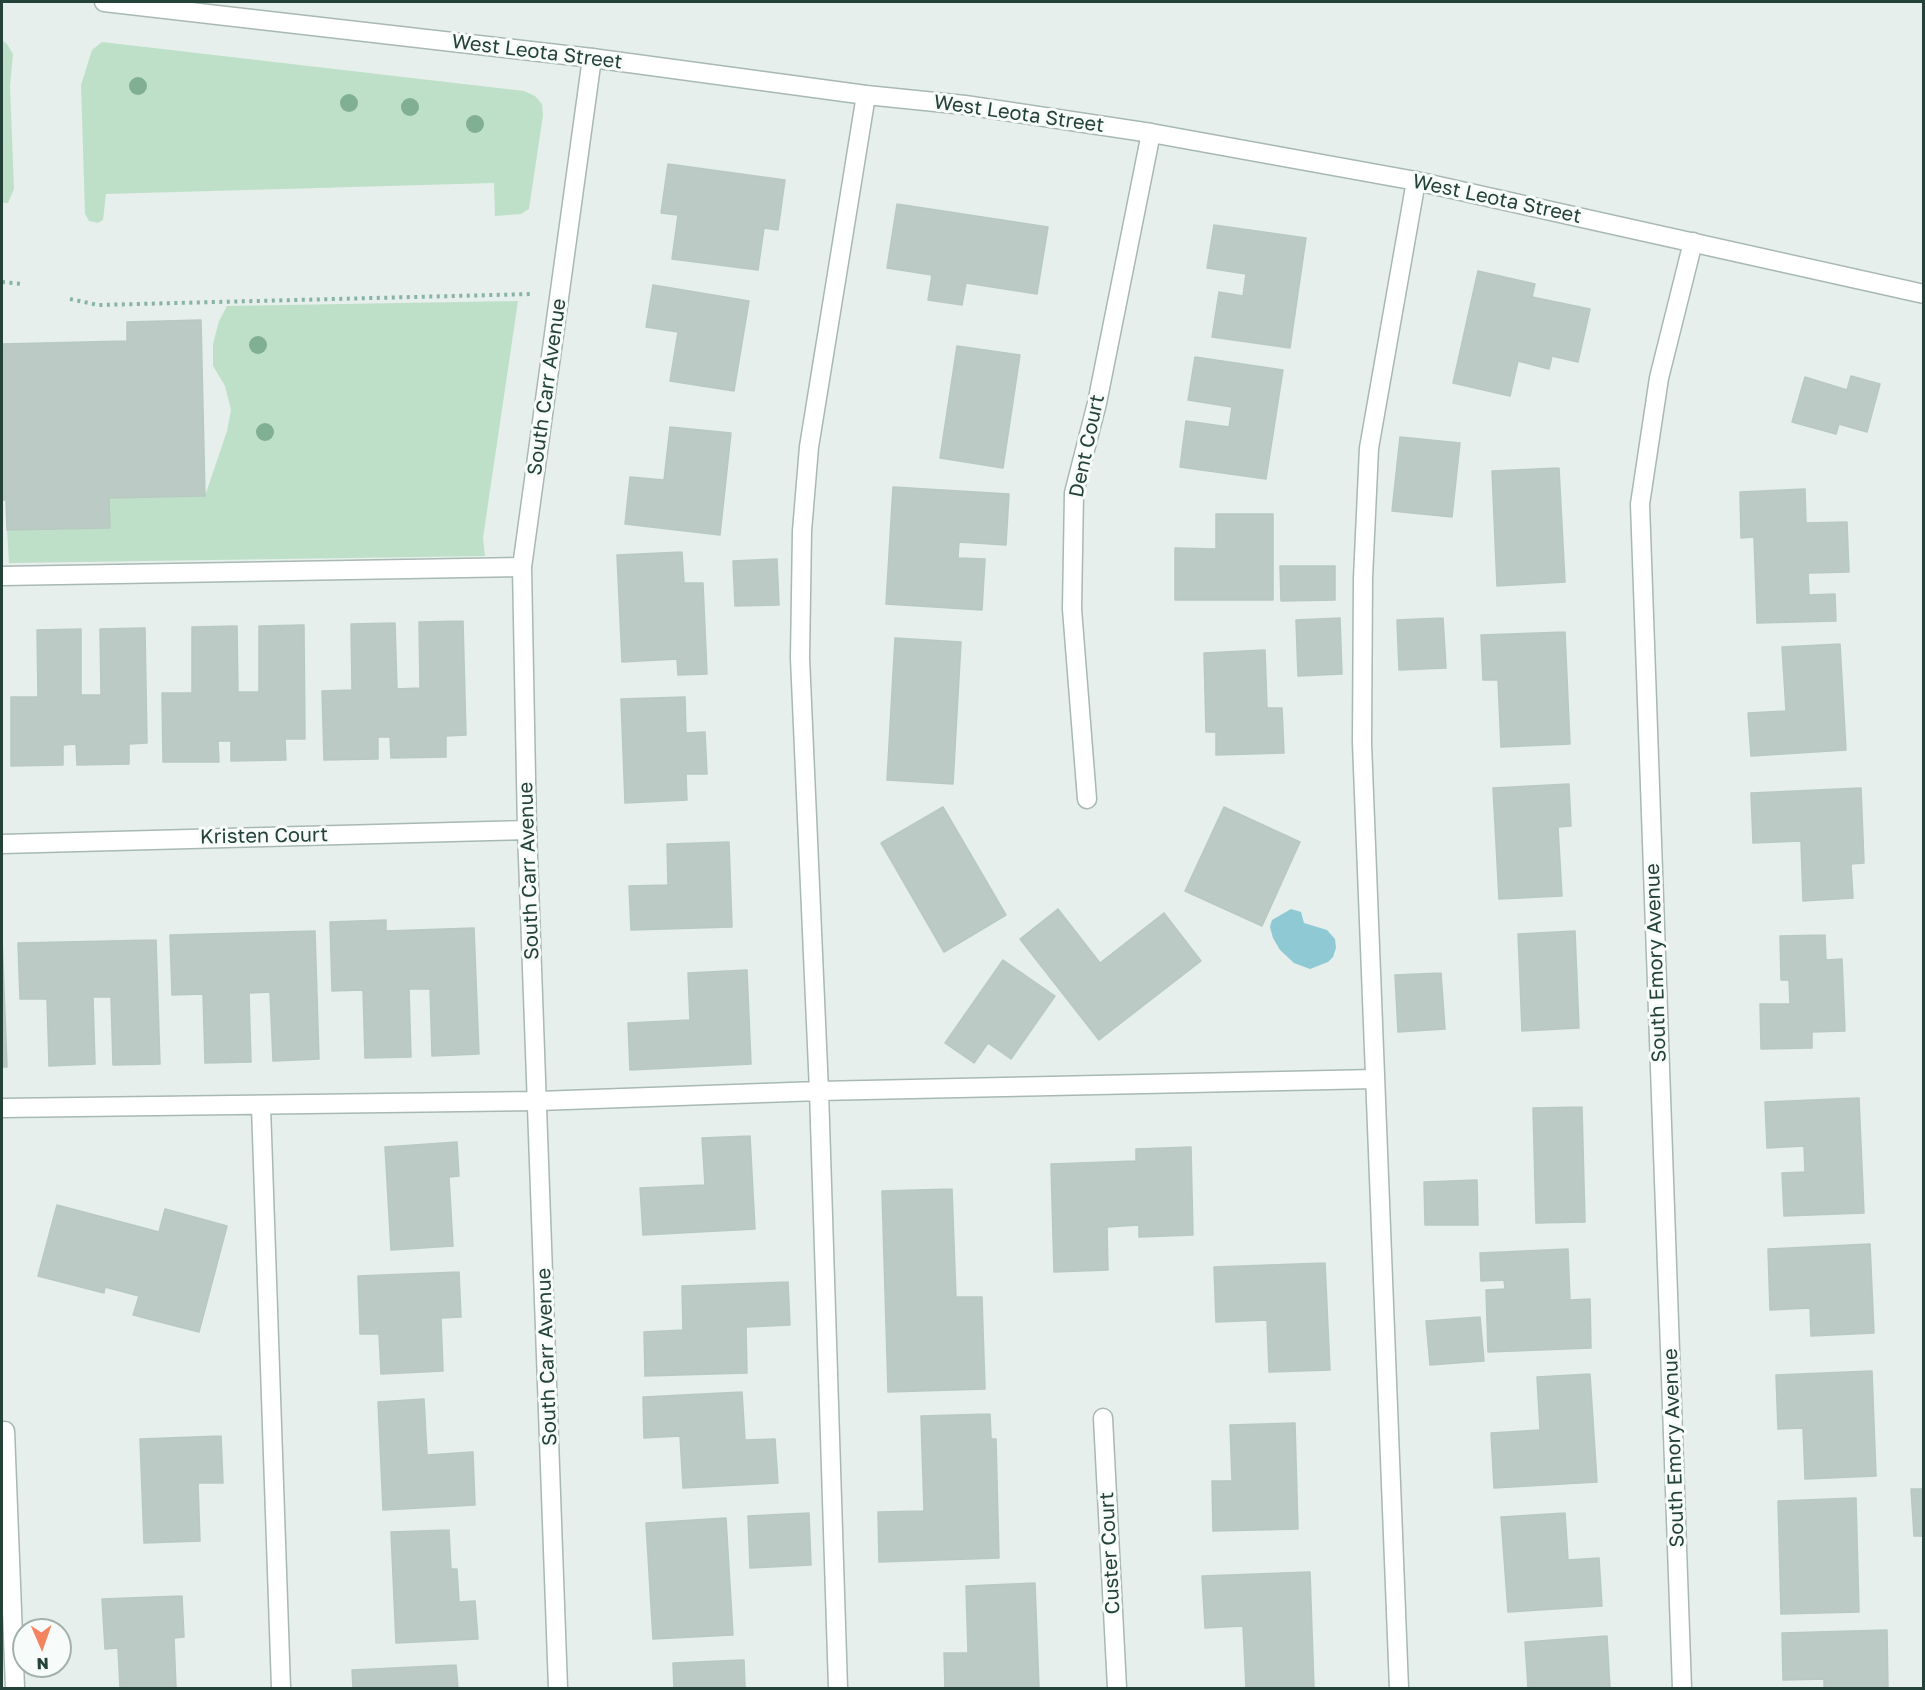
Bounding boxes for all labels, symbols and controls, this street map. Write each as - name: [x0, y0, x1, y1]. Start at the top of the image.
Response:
- street label: West Leota Street: [450, 30, 624, 74]
- street label: West Leota Street: [932, 90, 1106, 138]
- street label: West Leota Street: [1410, 169, 1584, 229]
- street label: South Carr Avenue: [523, 297, 571, 477]
- street label: Dent Court: [1064, 392, 1110, 500]
- street label: South Carr Avenue: [514, 781, 544, 961]
- street label: Kristen Court: [200, 823, 328, 849]
- street label: South Emory Avenue: [1641, 863, 1671, 1063]
- street label: South Carr Avenue: [532, 1267, 562, 1447]
- street label: South Emory Avenue: [1659, 1348, 1689, 1548]
- street label: Custer Court: [1095, 1491, 1125, 1615]
- north arrow: [12, 1618, 72, 1678]
- text: N: [36, 1654, 49, 1674]

